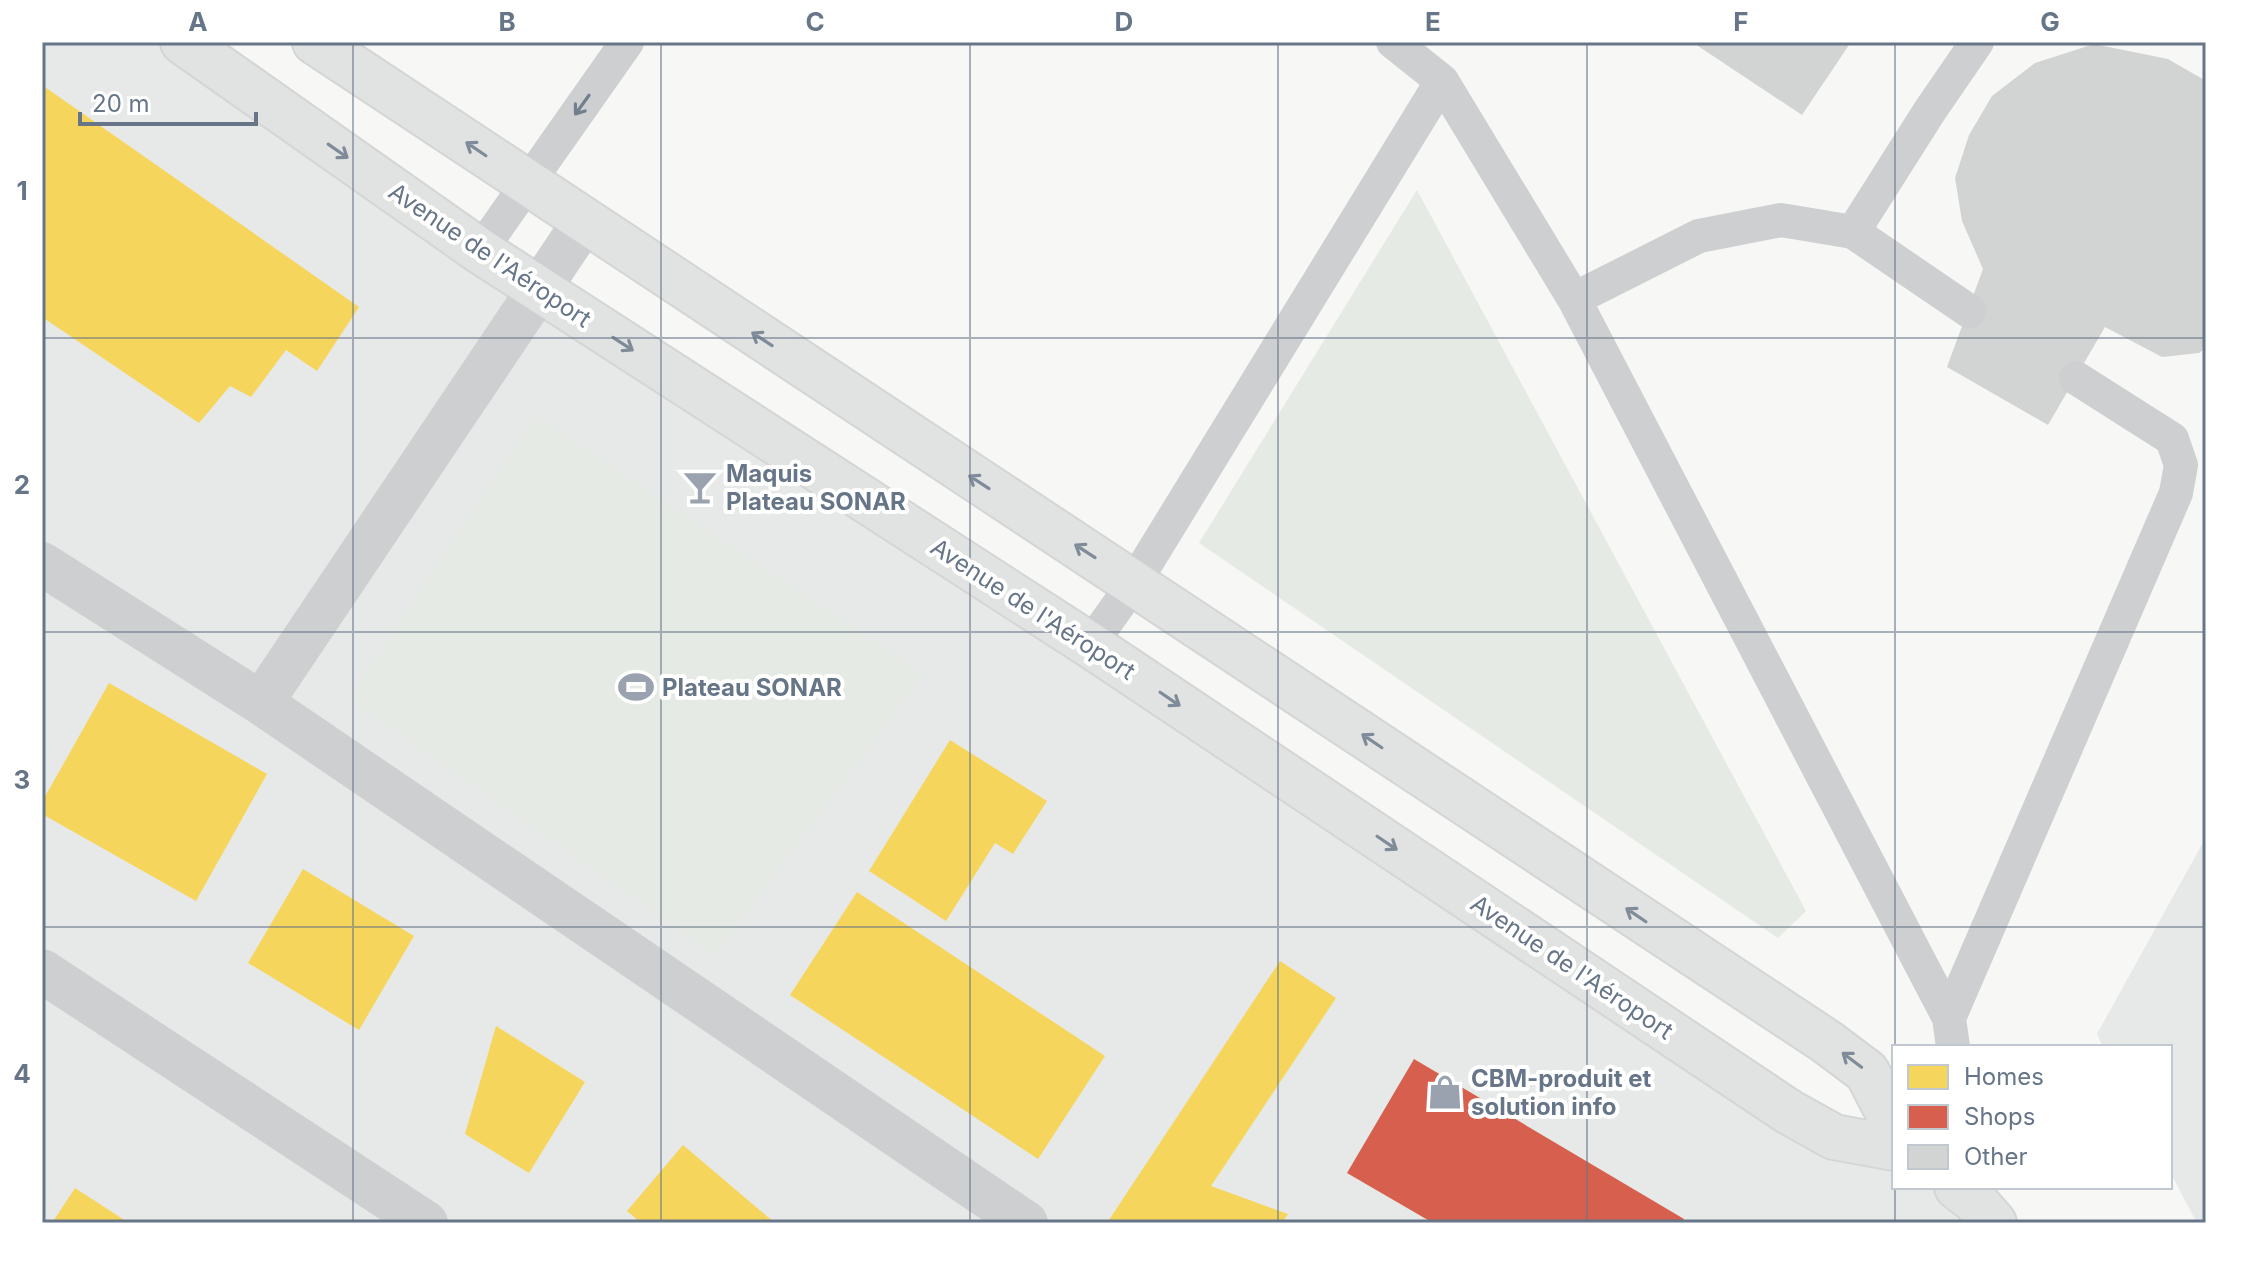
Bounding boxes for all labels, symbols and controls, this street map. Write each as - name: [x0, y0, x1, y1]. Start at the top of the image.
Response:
- text: A: [188, 6, 208, 37]
- text: B: [498, 6, 516, 37]
- text: C: [805, 6, 825, 37]
- text: D: [1115, 6, 1133, 37]
- text: E: [1425, 6, 1441, 37]
- text: F: [1733, 6, 1749, 37]
- text: G: [2040, 6, 2060, 37]
- scale bar: [80, 76, 256, 126]
- text: 20 m: [92, 89, 150, 118]
- one-way arrow: [573, 94, 590, 116]
- one-way arrow: [465, 140, 487, 157]
- one-way arrow: [327, 143, 349, 159]
- text: 1: [16, 175, 28, 206]
- street label: Avenue de l'Aéroport: [383, 177, 597, 334]
- one-way arrow: [751, 331, 774, 347]
- one-way arrow: [611, 337, 634, 353]
- place label: Maquis Plateau SONAR: [726, 459, 906, 516]
- bar icon: Maquis Plateau SONAR: [681, 468, 719, 506]
- text: 2: [14, 469, 30, 500]
- one-way arrow: [969, 474, 991, 490]
- street label: Avenue de l'Aéroport: [925, 532, 1141, 686]
- one-way arrow: [1075, 543, 1097, 559]
- sports icon: Plateau SONAR: [617, 668, 655, 706]
- place label: Plateau SONAR: [662, 673, 842, 702]
- one-way arrow: [1159, 690, 1181, 707]
- one-way arrow: [1362, 733, 1384, 749]
- text: 3: [14, 764, 30, 795]
- one-way arrow: [1375, 835, 1397, 851]
- street label: Avenue de l'Aéroport: [1465, 889, 1679, 1046]
- one-way arrow: [1625, 907, 1647, 924]
- legend: [1892, 1045, 2172, 1189]
- one-way arrow: [1841, 1052, 1863, 1069]
- text: 4: [13, 1058, 31, 1089]
- text: Homes: [1964, 1062, 2044, 1091]
- place label: CBM-produit et solution info: [1471, 1064, 1652, 1121]
- shop icon: CBM-produit et solution info: [1426, 1073, 1464, 1111]
- text: Shops: [1964, 1102, 2035, 1131]
- text: Other: [1964, 1142, 2027, 1171]

